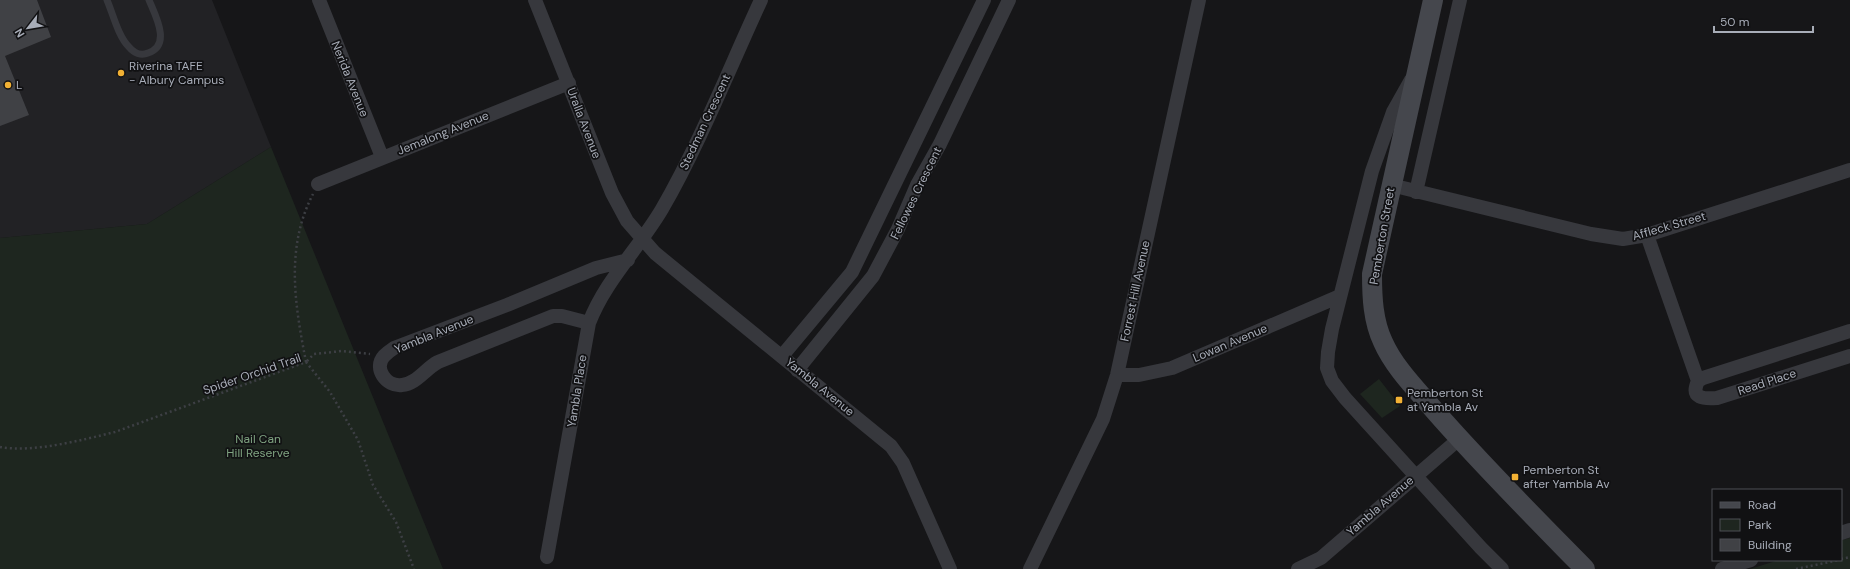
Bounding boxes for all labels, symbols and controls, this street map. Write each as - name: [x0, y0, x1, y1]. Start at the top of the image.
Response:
- north arrow: [8, 8, 48, 48]
- scale bar: [1714, 8, 1813, 34]
- text: 50 m: [1720, 14, 1749, 30]
- text: N: [11, 26, 27, 40]
- street label: Nerida Avenue: [328, 39, 373, 119]
- place label: Riverina TAFE - Albury Campus: [129, 58, 224, 88]
- marker: Riverina TAFE - Albury Campus: [116, 68, 126, 78]
- street label: Stedman Crescent: [676, 71, 734, 173]
- place label: L: [16, 77, 22, 93]
- marker: L: [3, 80, 13, 90]
- street label: Uralla Avenue: [563, 85, 605, 161]
- street label: Jemalong Avenue: [395, 107, 491, 159]
- street label: Fellowes Crescent: [887, 144, 945, 242]
- street label: Pemberton Street: [1366, 186, 1398, 286]
- street label: Affleck Street: [1630, 208, 1708, 244]
- street label: Forrest Hill Avenue: [1116, 239, 1154, 343]
- street label: Yambla Avenue: [392, 311, 476, 357]
- street label: Lowan Avenue: [1190, 320, 1270, 366]
- street label: Spider Orchid Trail: [201, 350, 303, 398]
- street label: Yambla Place: [563, 353, 591, 428]
- street label: Yambla Avenue: [782, 354, 858, 420]
- street label: Read Place: [1736, 365, 1798, 399]
- place label: Pemberton St at Yambla Av: [1407, 385, 1484, 415]
- marker: Pemberton St at Yambla Av: [1394, 395, 1404, 405]
- park label: Nail Can Hill Reserve: [226, 431, 290, 461]
- place label: Pemberton St after Yambla Av: [1523, 462, 1610, 492]
- street label: Yambla Avenue: [1343, 472, 1417, 540]
- marker: Pemberton St after Yambla Av: [1510, 472, 1520, 482]
- legend: [1712, 489, 1842, 561]
- text: Road: [1748, 497, 1776, 513]
- text: Park: [1748, 517, 1772, 533]
- text: Building: [1748, 537, 1792, 553]

